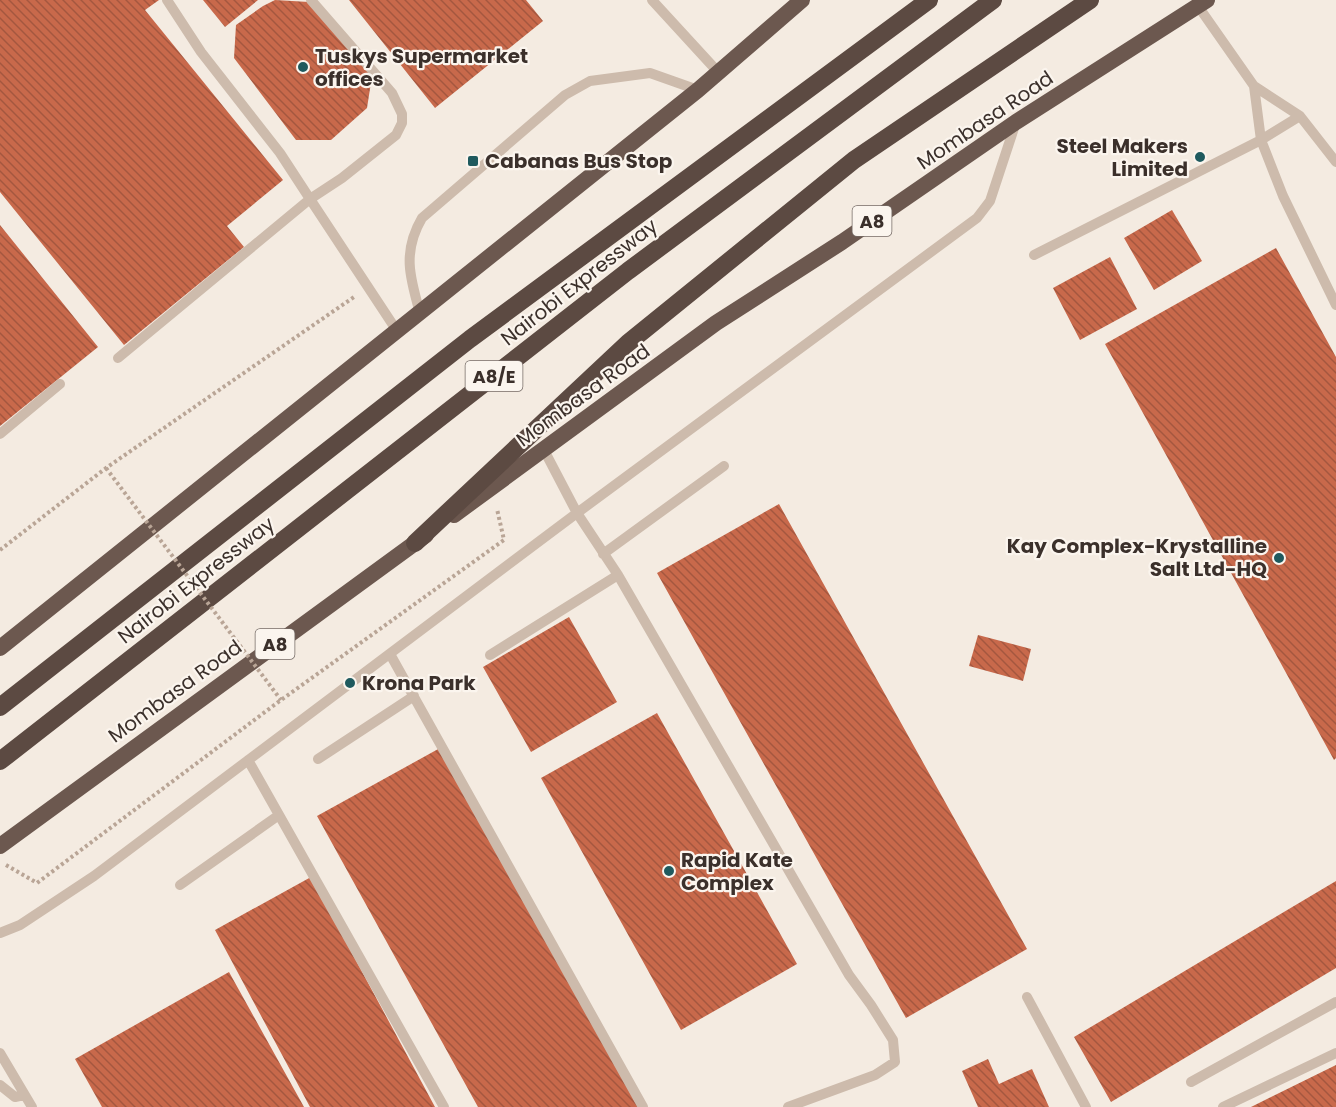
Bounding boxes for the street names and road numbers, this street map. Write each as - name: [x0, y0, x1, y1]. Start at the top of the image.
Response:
- street label: Mombasa Road: [911, 64, 1059, 176]
- road number: A8: [852, 206, 892, 236]
- street label: Nairobi Expressway: [495, 212, 663, 352]
- street label: Mombasa Road: [510, 337, 656, 453]
- road number: A8/E: [466, 361, 522, 391]
- street label: Nairobi Expressway: [112, 510, 280, 650]
- road number: A8: [256, 629, 294, 659]
- street label: Mombasa Road: [102, 633, 248, 749]

